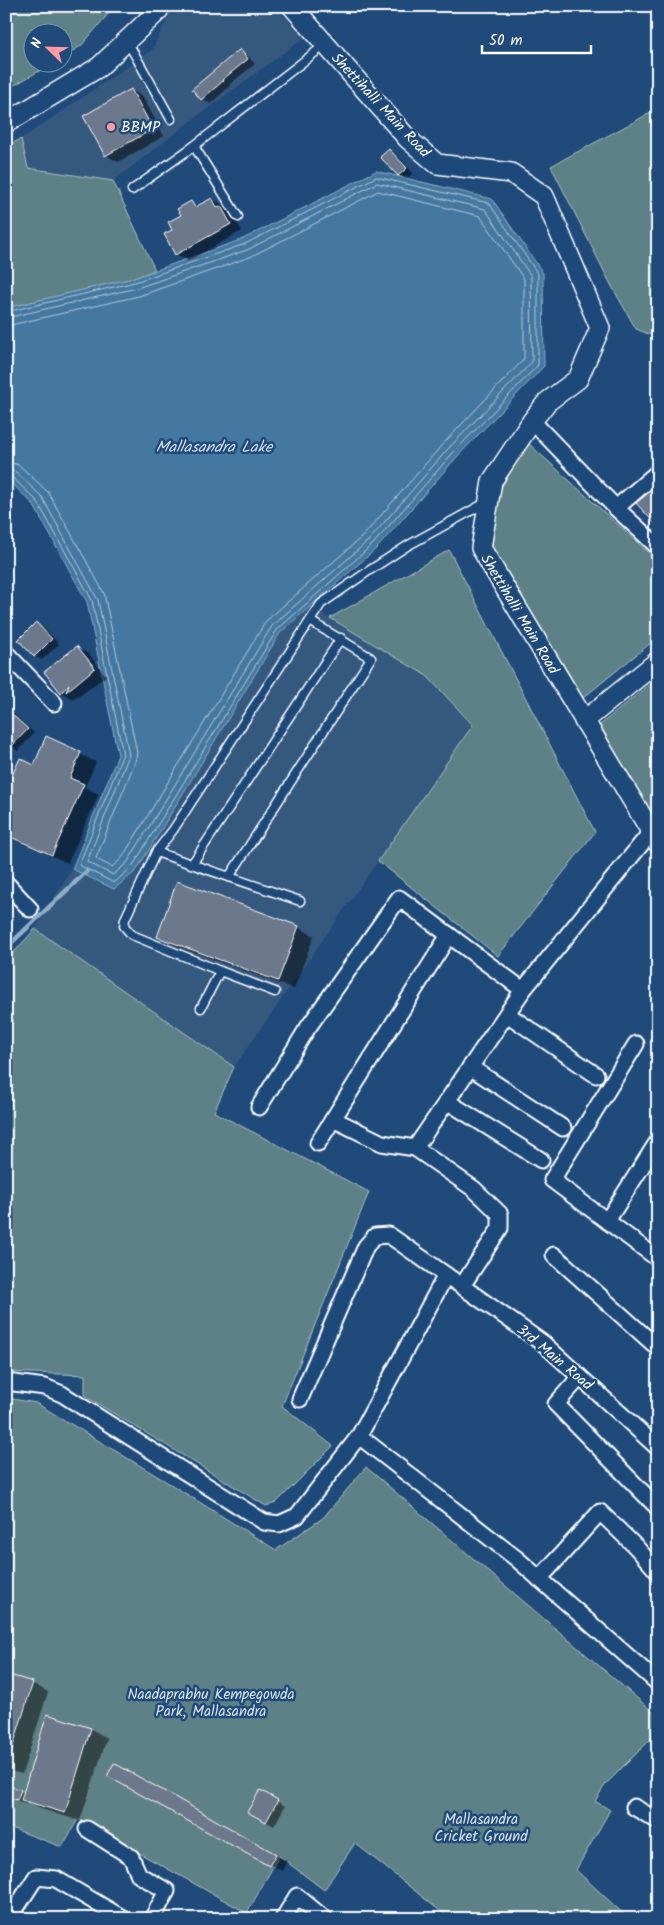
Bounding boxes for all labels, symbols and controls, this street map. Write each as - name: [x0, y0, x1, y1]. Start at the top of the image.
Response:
- north arrow: [22, 22, 72, 72]
- scale bar: [482, 22, 590, 54]
- text: 50 m: [489, 29, 523, 53]
- text: N: [25, 35, 49, 52]
- street label: Shettihalli Main Road: [325, 48, 436, 164]
- place label: BBMP: [121, 116, 161, 140]
- marker: BBMP: [105, 121, 117, 133]
- water label: Mallasandra Lake: [156, 435, 274, 460]
- street label: Shettihalli Main Road: [474, 550, 565, 680]
- street label: 3rd Main Road: [511, 1319, 598, 1397]
- park label: Naadaprabhu Kempegowda Park, Mallasandra: [127, 1683, 295, 1724]
- park label: Mallasandra Cricket Ground: [434, 1808, 528, 1849]

